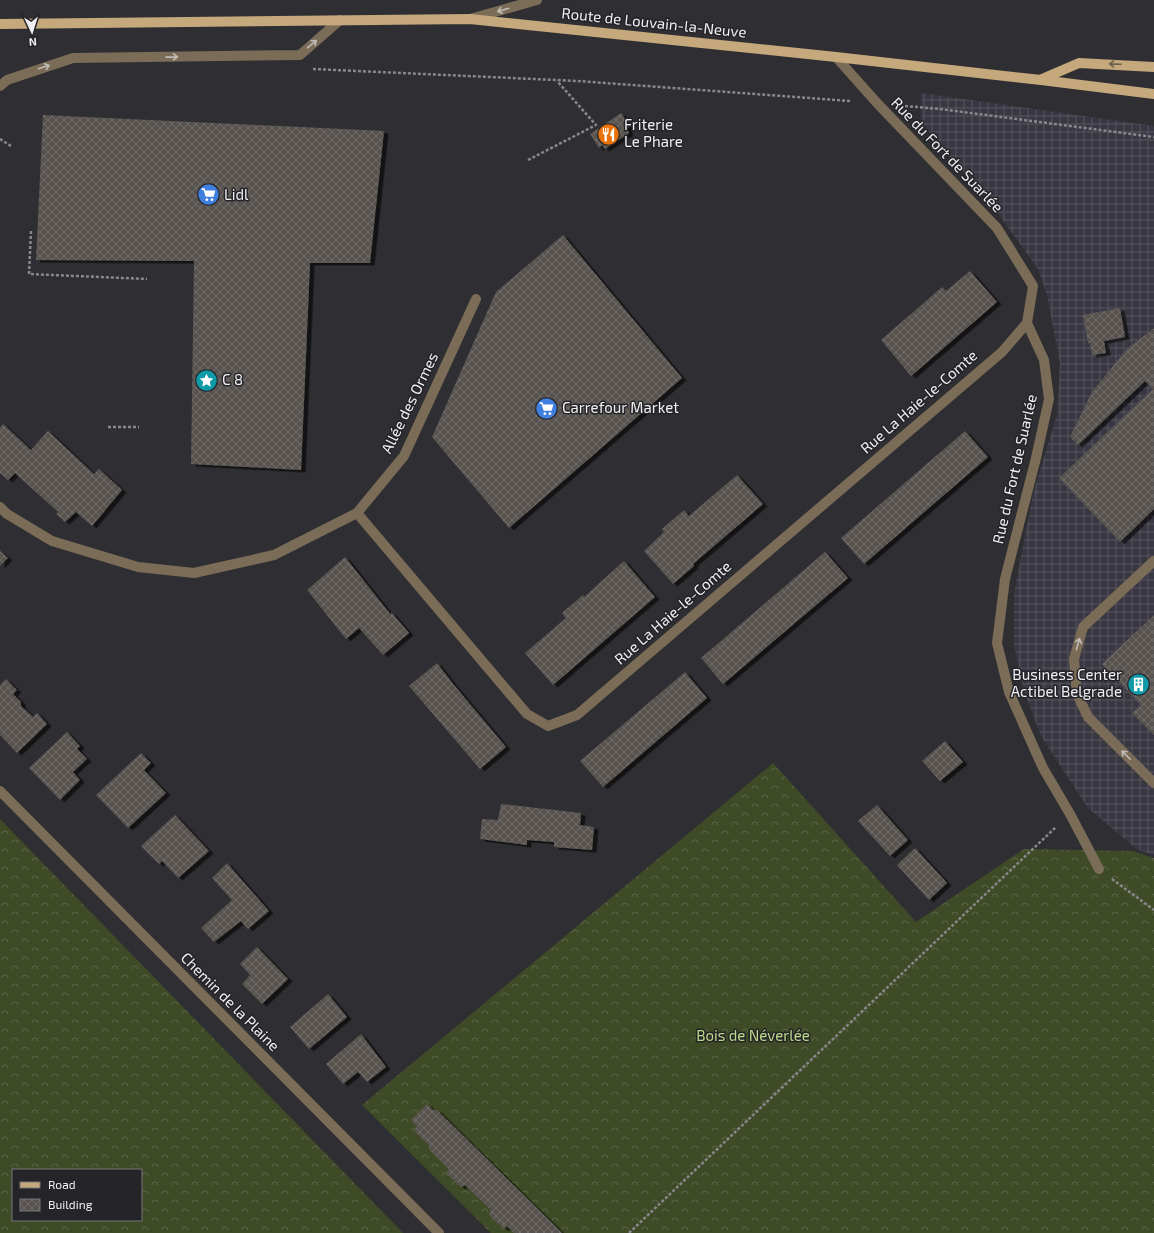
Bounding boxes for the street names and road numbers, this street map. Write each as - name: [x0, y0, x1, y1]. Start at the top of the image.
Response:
- street label: Route de Louvain-la-Neuve: [561, 3, 748, 41]
- street label: Rue du Fort de Suarlée: [888, 93, 1007, 216]
- street label: Rue La Haie-le-Comte: [856, 346, 980, 457]
- street label: Allée des Ormes: [377, 349, 441, 456]
- street label: Rue du Fort de Suarlée: [988, 392, 1040, 545]
- street label: Rue La Haie-le-Comte: [610, 557, 734, 668]
- street label: Chemin de la Plaine: [178, 948, 284, 1054]

